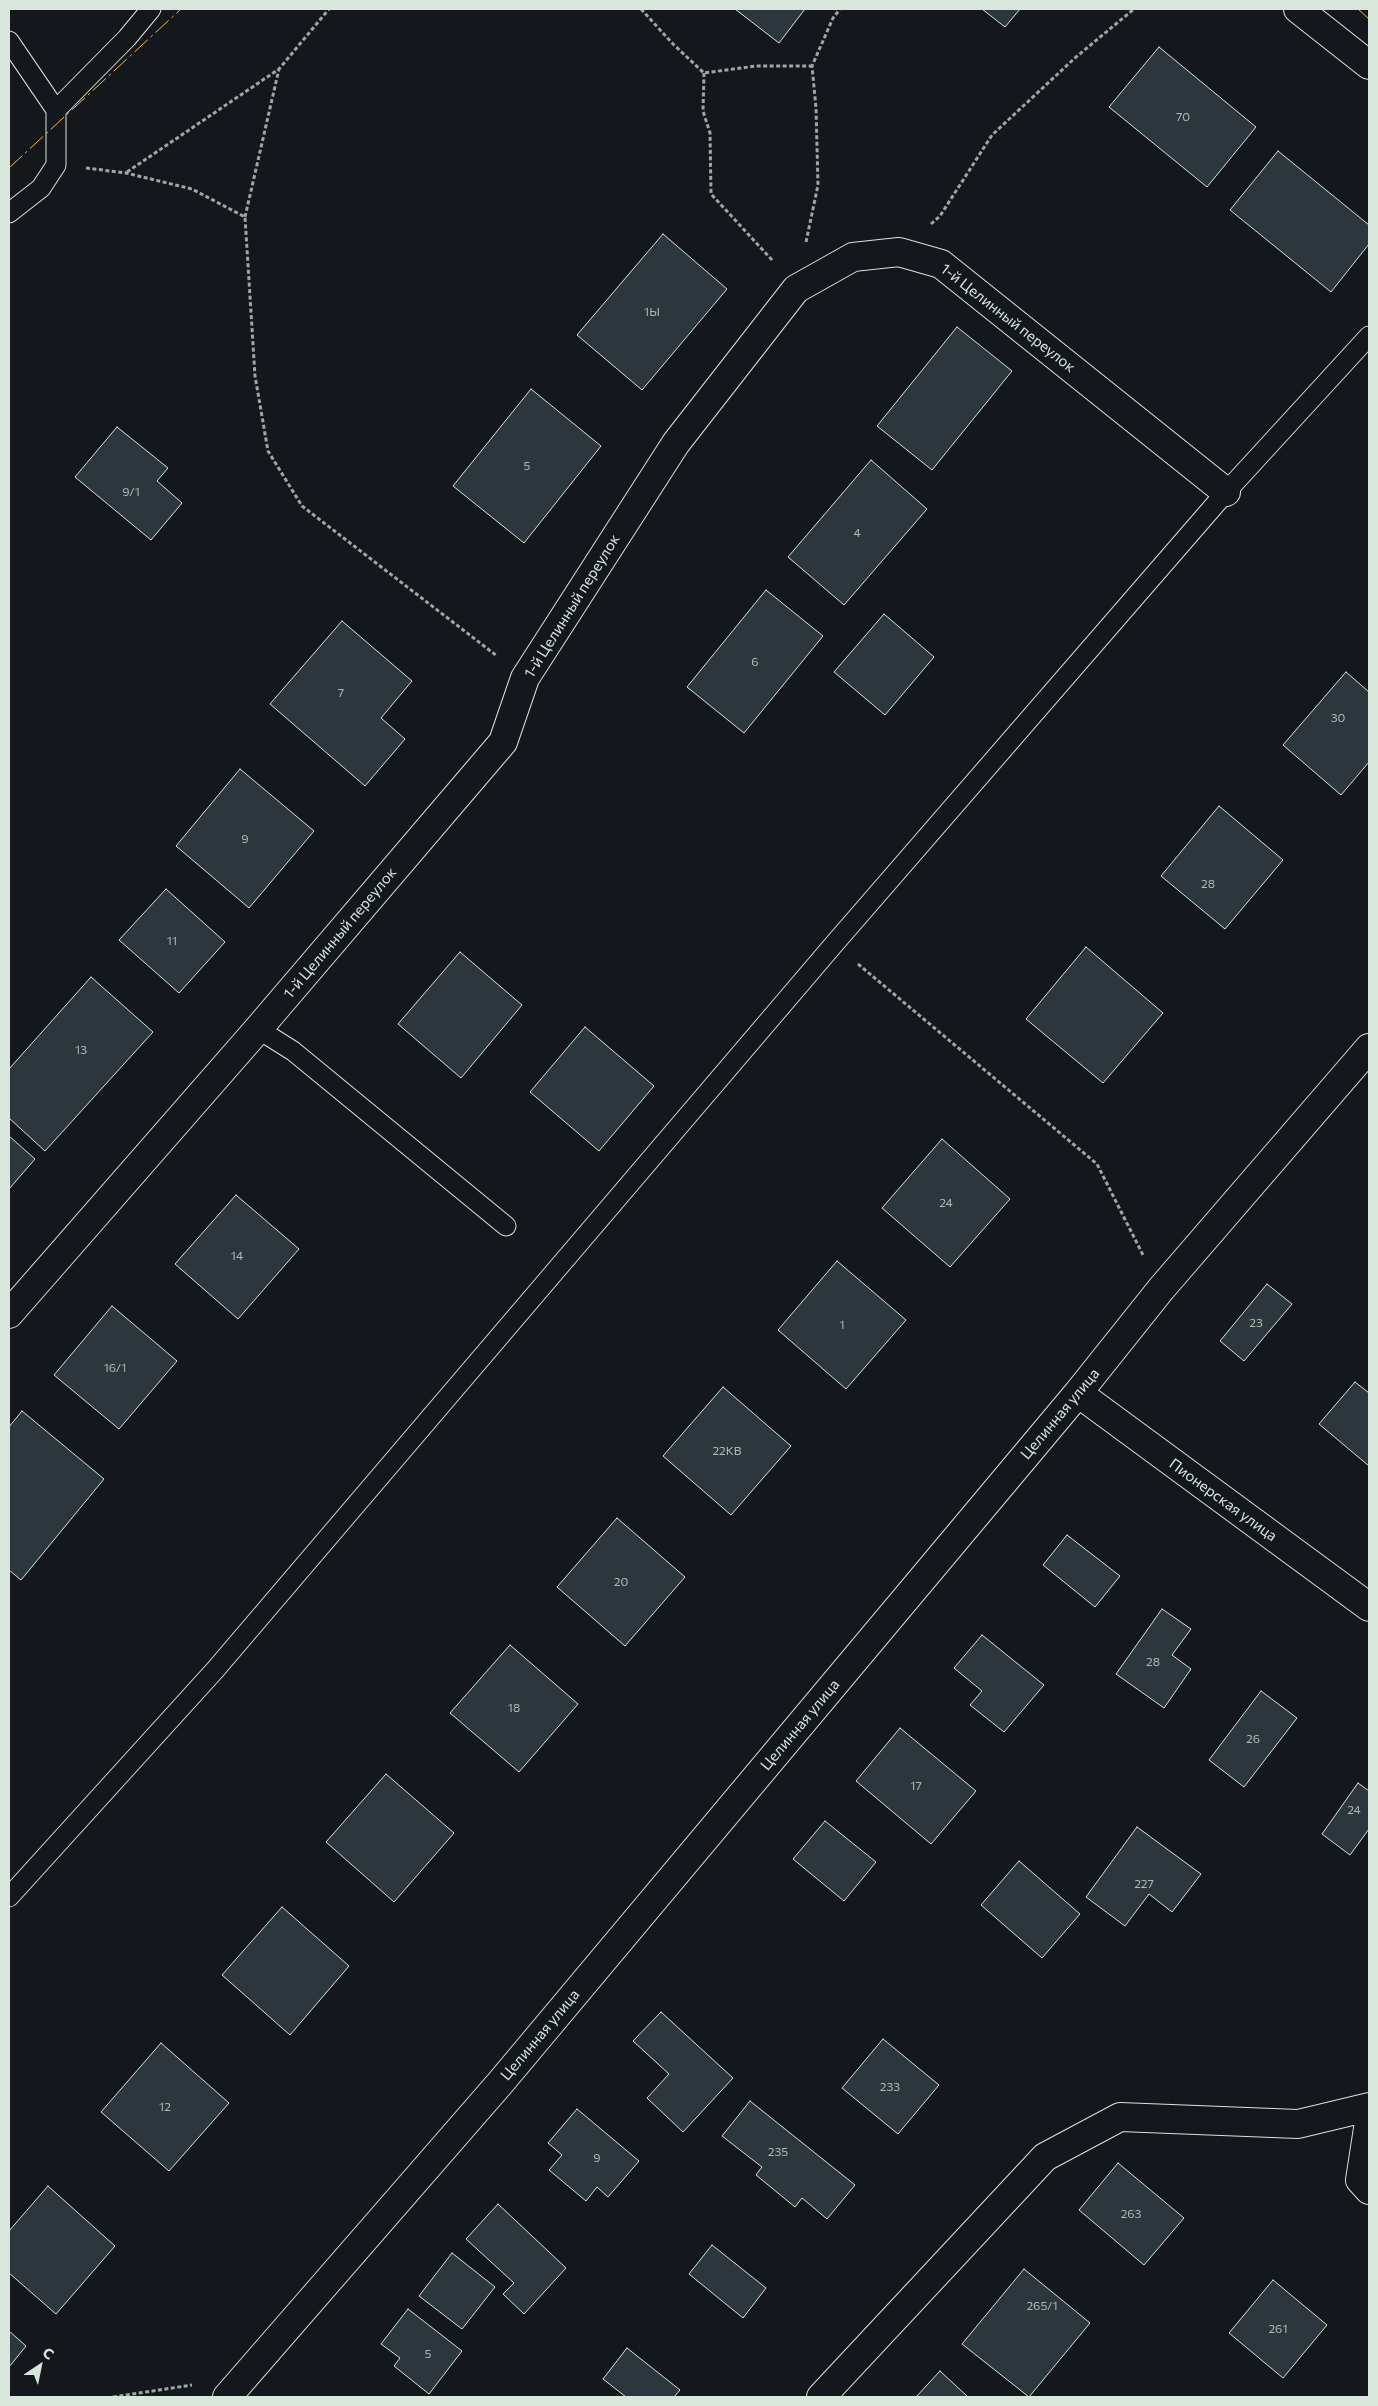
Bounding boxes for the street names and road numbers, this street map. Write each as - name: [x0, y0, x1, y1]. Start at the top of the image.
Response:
- street label: 1-й Целинный переулок: [937, 260, 1079, 376]
- street label: 1-й Целинный переулок: [520, 531, 624, 681]
- street label: 1-й Целинный переулок: [280, 864, 400, 1002]
- street label: Целинная улица: [1017, 1365, 1103, 1463]
- street label: Пионерская улица: [1166, 1455, 1280, 1545]
- street label: Целинная улица: [757, 1676, 843, 1774]
- street label: Целинная улица: [497, 1986, 583, 2084]

